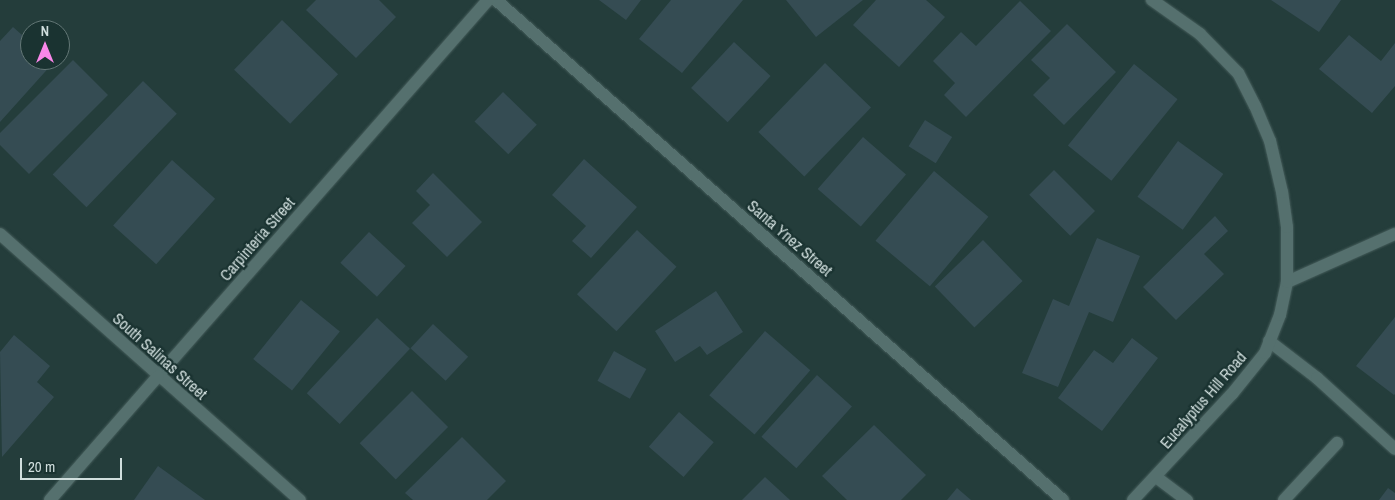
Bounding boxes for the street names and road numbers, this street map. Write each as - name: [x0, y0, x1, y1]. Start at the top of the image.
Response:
- street label: Carpinteria Street: [216, 193, 298, 285]
- street label: Santa Ynez Street: [744, 196, 836, 280]
- street label: South Salinas Street: [109, 309, 211, 403]
- street label: Eucalyptus Hill Road: [1156, 348, 1250, 452]

